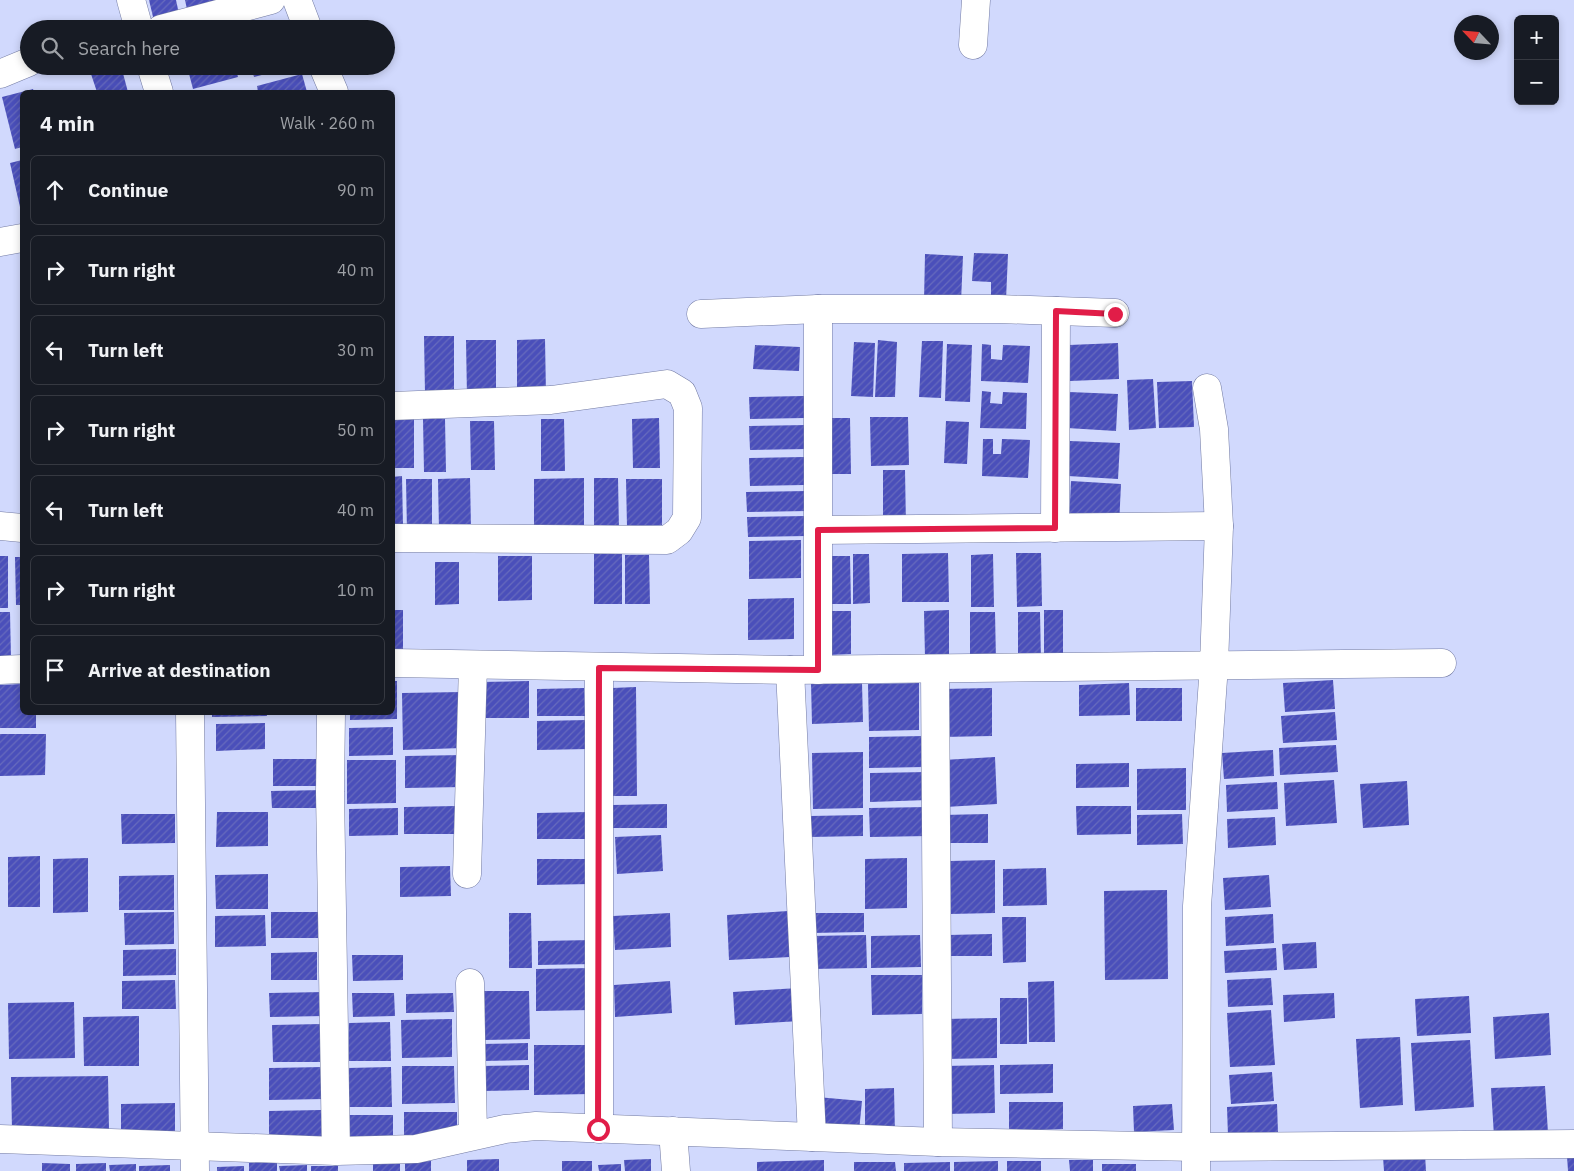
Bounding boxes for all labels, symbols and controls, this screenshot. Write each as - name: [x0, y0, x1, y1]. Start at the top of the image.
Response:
- north arrow: [1454, 15, 1499, 60]
- map controls: [1514, 15, 1559, 105]
- button: +: [1514, 15, 1559, 60]
- search box: [20, 20, 395, 75]
- icon: search: [38, 34, 66, 62]
- text: Search here: [78, 36, 180, 60]
- button: −: [1514, 60, 1559, 105]
- text: 4 min: [40, 109, 95, 137]
- text: Walk · 260 m: [280, 113, 375, 133]
- icon: ahead: [41, 176, 69, 204]
- text: Continue: [88, 178, 168, 202]
- text: 90 m: [337, 180, 374, 200]
- icon: right: [41, 256, 69, 284]
- text: Turn right: [88, 258, 175, 282]
- text: 40 m: [337, 260, 374, 280]
- route end: [1104, 303, 1127, 326]
- icon: left: [41, 336, 69, 364]
- text: Turn left: [88, 338, 164, 362]
- text: 30 m: [337, 340, 374, 360]
- icon: right: [41, 416, 69, 444]
- text: Turn right: [88, 418, 175, 442]
- text: 50 m: [337, 420, 374, 440]
- icon: left: [41, 496, 69, 524]
- text: Turn left: [88, 498, 164, 522]
- text: 40 m: [337, 500, 374, 520]
- icon: right: [41, 576, 69, 604]
- text: Turn right: [88, 578, 175, 602]
- text: 10 m: [337, 580, 374, 600]
- icon: arrive: [41, 656, 69, 684]
- text: Arrive at destination: [88, 658, 271, 682]
- route start: [587, 1118, 610, 1141]

